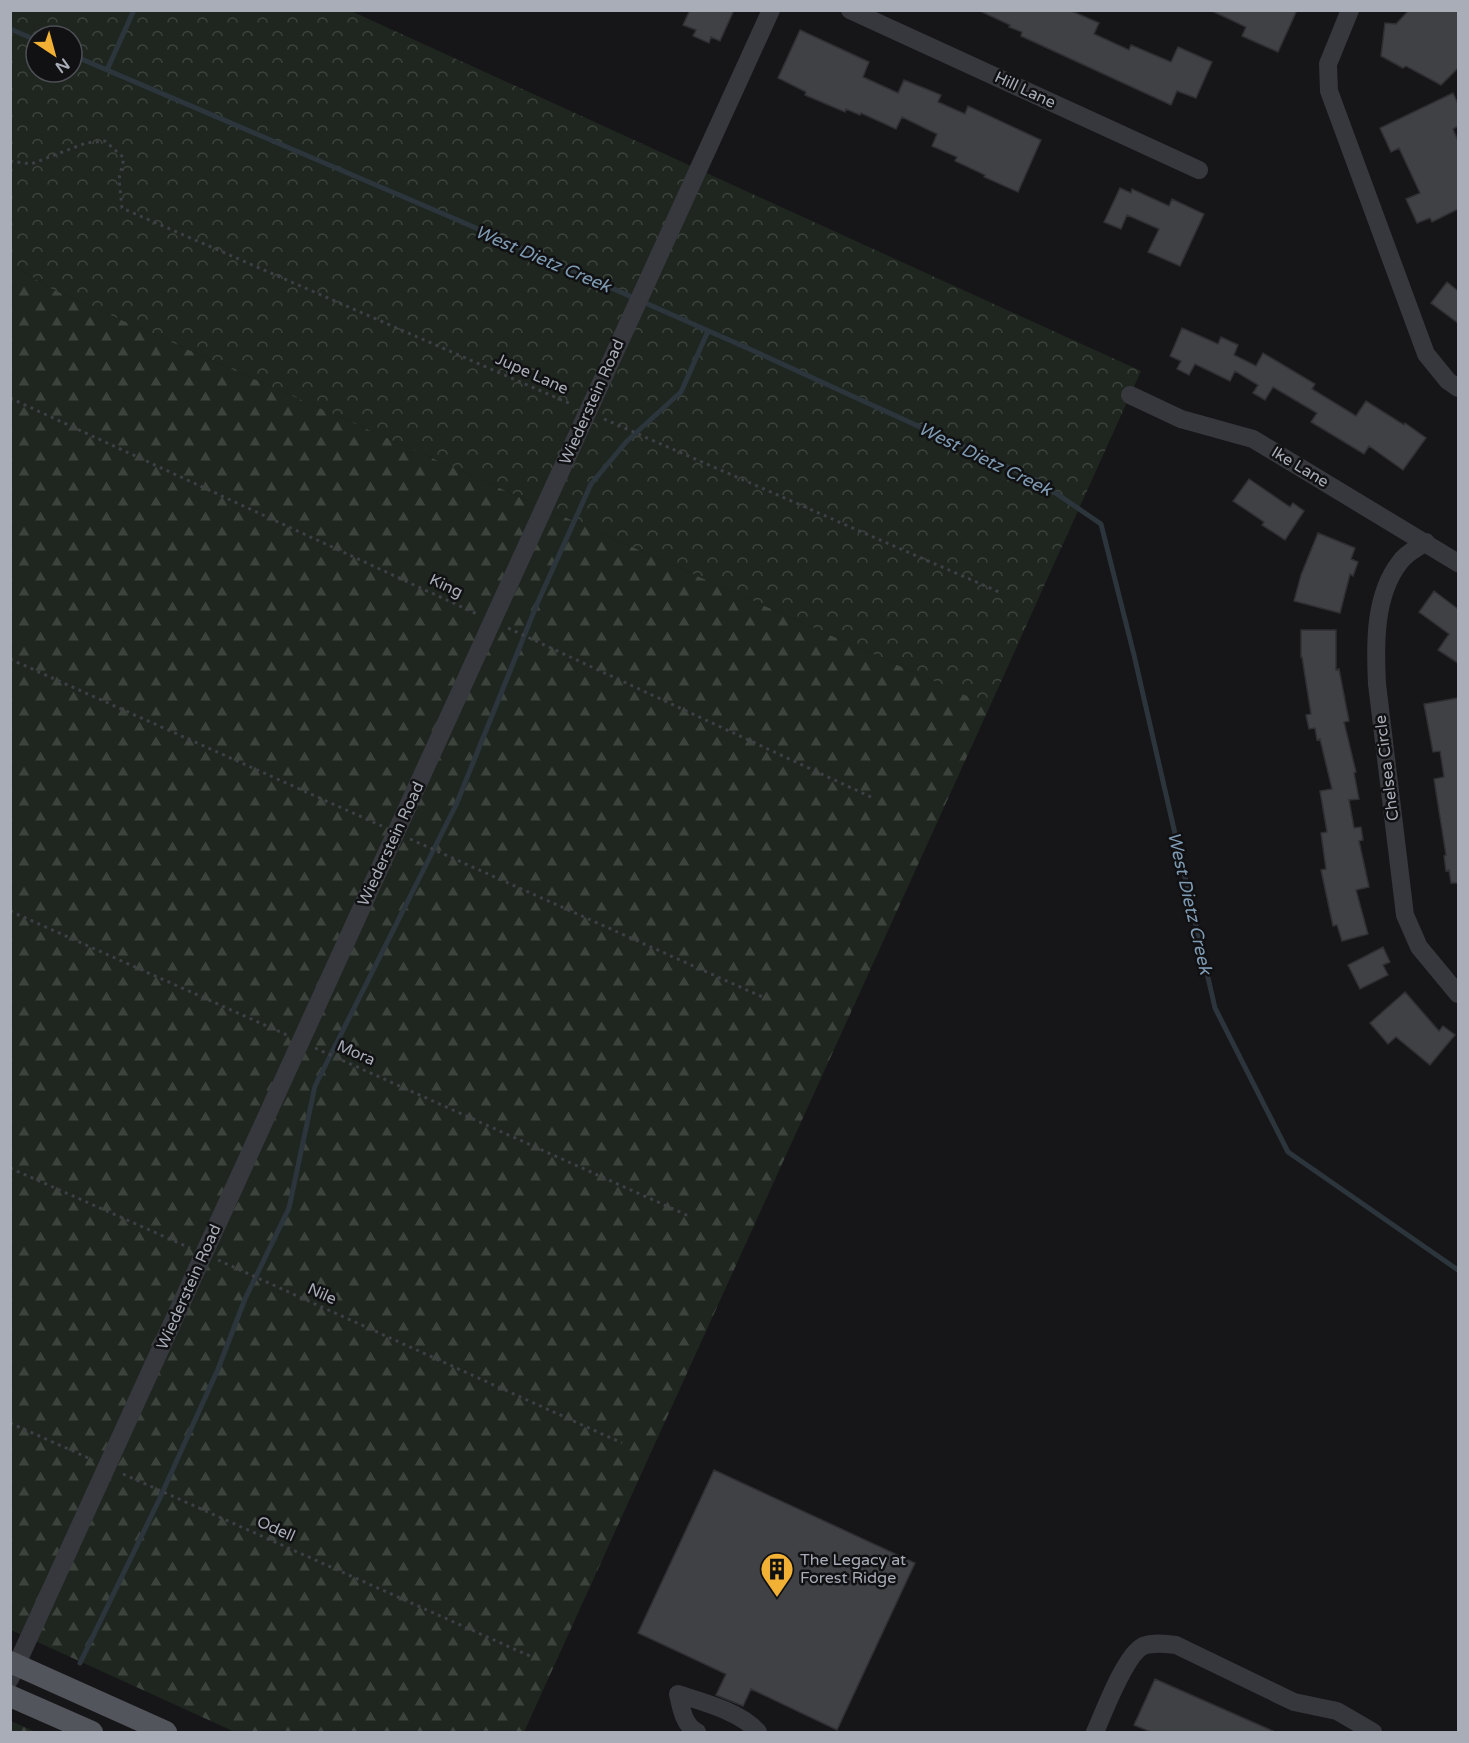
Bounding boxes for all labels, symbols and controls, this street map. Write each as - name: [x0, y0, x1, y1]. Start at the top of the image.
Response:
- north arrow: [24, 24, 84, 84]
- text: N: [51, 53, 73, 77]
- street label: Hill Lane: [991, 67, 1059, 113]
- water label: West Dietz Creek: [472, 220, 615, 298]
- street label: Wiederstein Road: [555, 336, 629, 468]
- street label: Jupe Lane: [493, 349, 571, 399]
- water label: West Dietz Creek: [915, 417, 1056, 501]
- street label: Ike Lane: [1268, 442, 1332, 492]
- street label: King: [426, 570, 466, 602]
- street label: Chelsea Circle: [1371, 714, 1403, 822]
- street label: Wiederstein Road: [353, 779, 429, 909]
- water label: West Dietz Creek: [1163, 830, 1217, 977]
- street label: Mora: [334, 1036, 378, 1070]
- street label: Wiederstein Road: [152, 1221, 226, 1353]
- street label: Nile: [304, 1279, 340, 1309]
- street label: Odell: [254, 1512, 298, 1546]
- place label: The Legacy at Forest Ridge: [800, 1550, 906, 1588]
- building icon: The Legacy at Forest Ridge: [759, 1551, 795, 1598]

